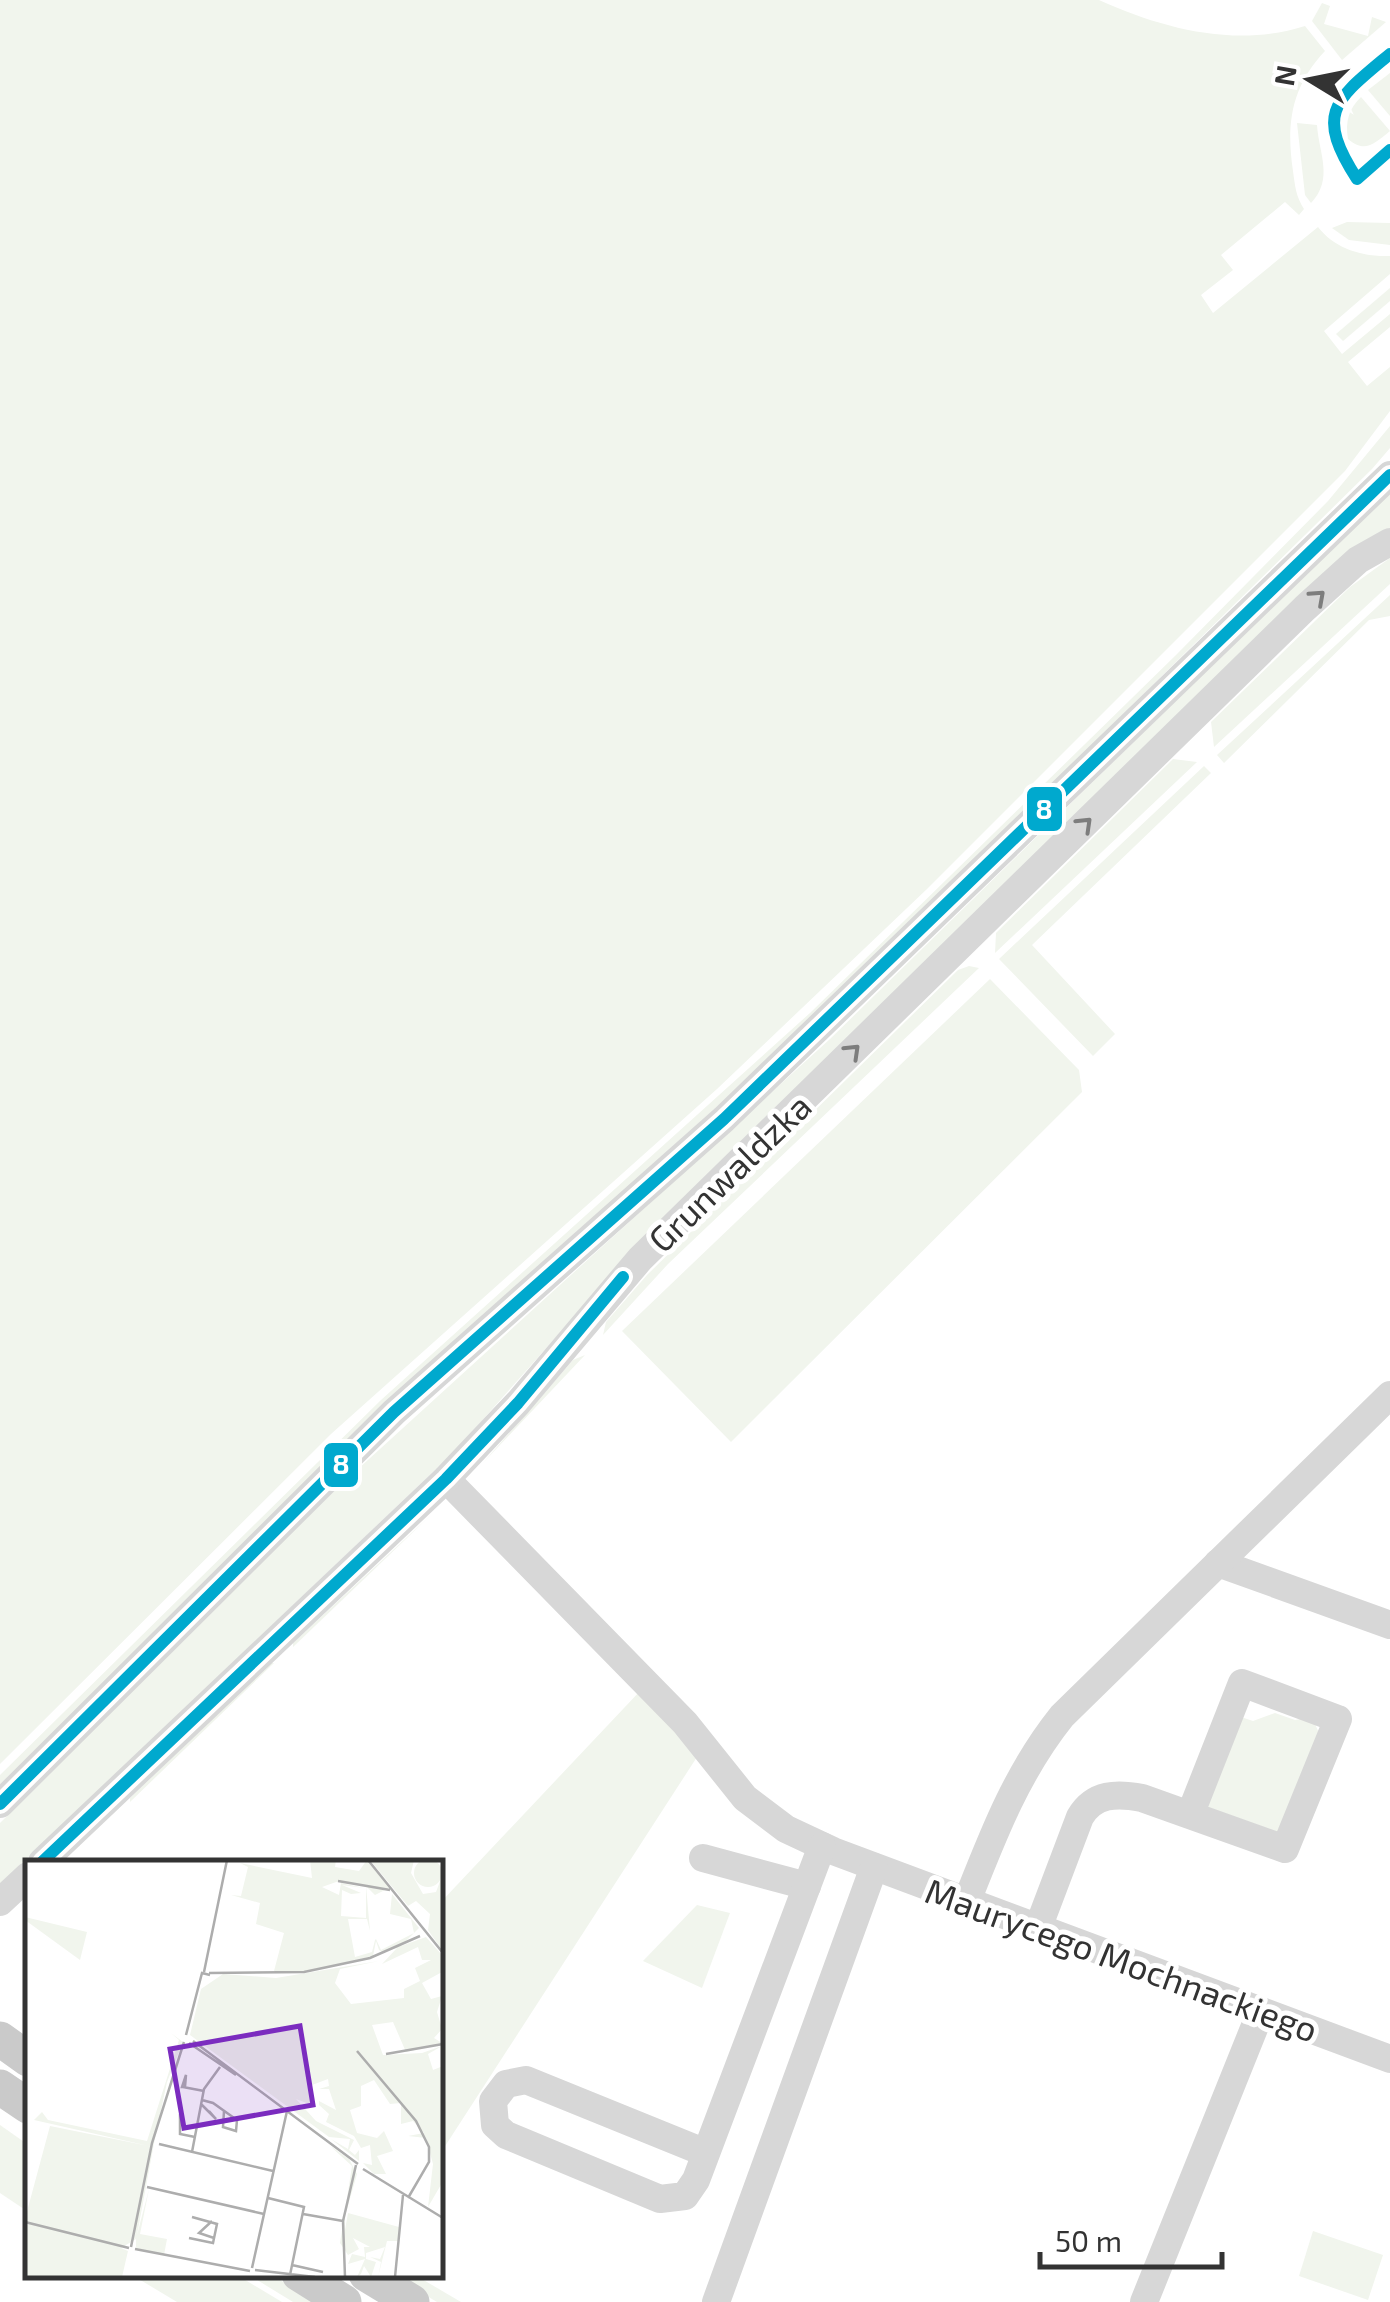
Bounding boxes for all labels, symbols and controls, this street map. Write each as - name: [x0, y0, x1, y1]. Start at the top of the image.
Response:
- north arrow: [1260, 30, 1360, 130]
- text: N: [1266, 63, 1303, 88]
- one-way arrow: [1306, 591, 1324, 609]
- line badge: 8: [1025, 785, 1064, 833]
- text: 8: [1035, 791, 1053, 825]
- one-way arrow: [1074, 818, 1092, 836]
- one-way arrow: [841, 1045, 859, 1063]
- street label: Grunwaldzka: [639, 1084, 819, 1260]
- line badge: 8: [322, 1441, 360, 1489]
- text: 8: [332, 1446, 350, 1480]
- inset map: [25, 1860, 442, 2277]
- street label: Maurycego Mochnackiego: [920, 1868, 1324, 2050]
- scale bar: [1040, 2207, 1222, 2269]
- text: 50 m: [1055, 2222, 1122, 2258]

